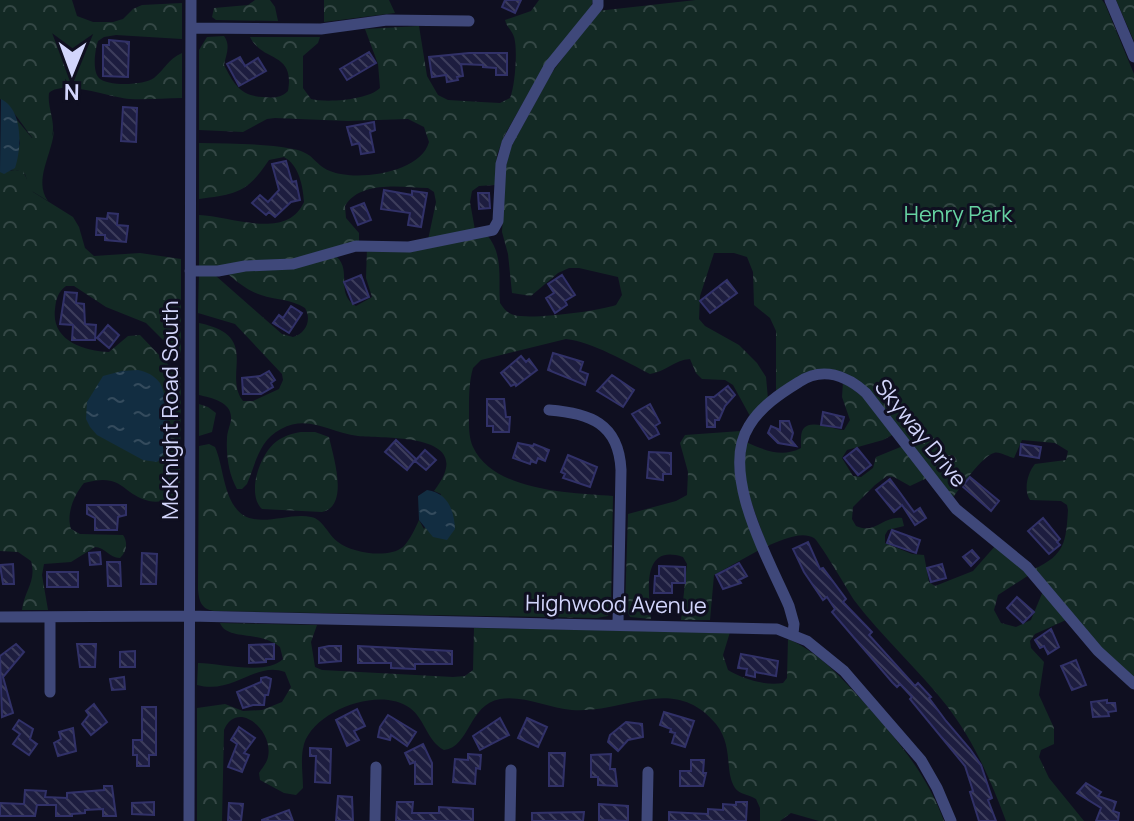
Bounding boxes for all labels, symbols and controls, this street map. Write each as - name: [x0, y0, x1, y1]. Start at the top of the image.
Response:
- north arrow: [32, 32, 112, 112]
- text: N: [63, 77, 80, 107]
- park label: Henry Park: [904, 199, 1013, 229]
- street label: McKnight Road South: [155, 300, 185, 520]
- street label: Skyway Drive: [868, 373, 974, 494]
- street label: Highwood Avenue: [525, 587, 707, 621]

